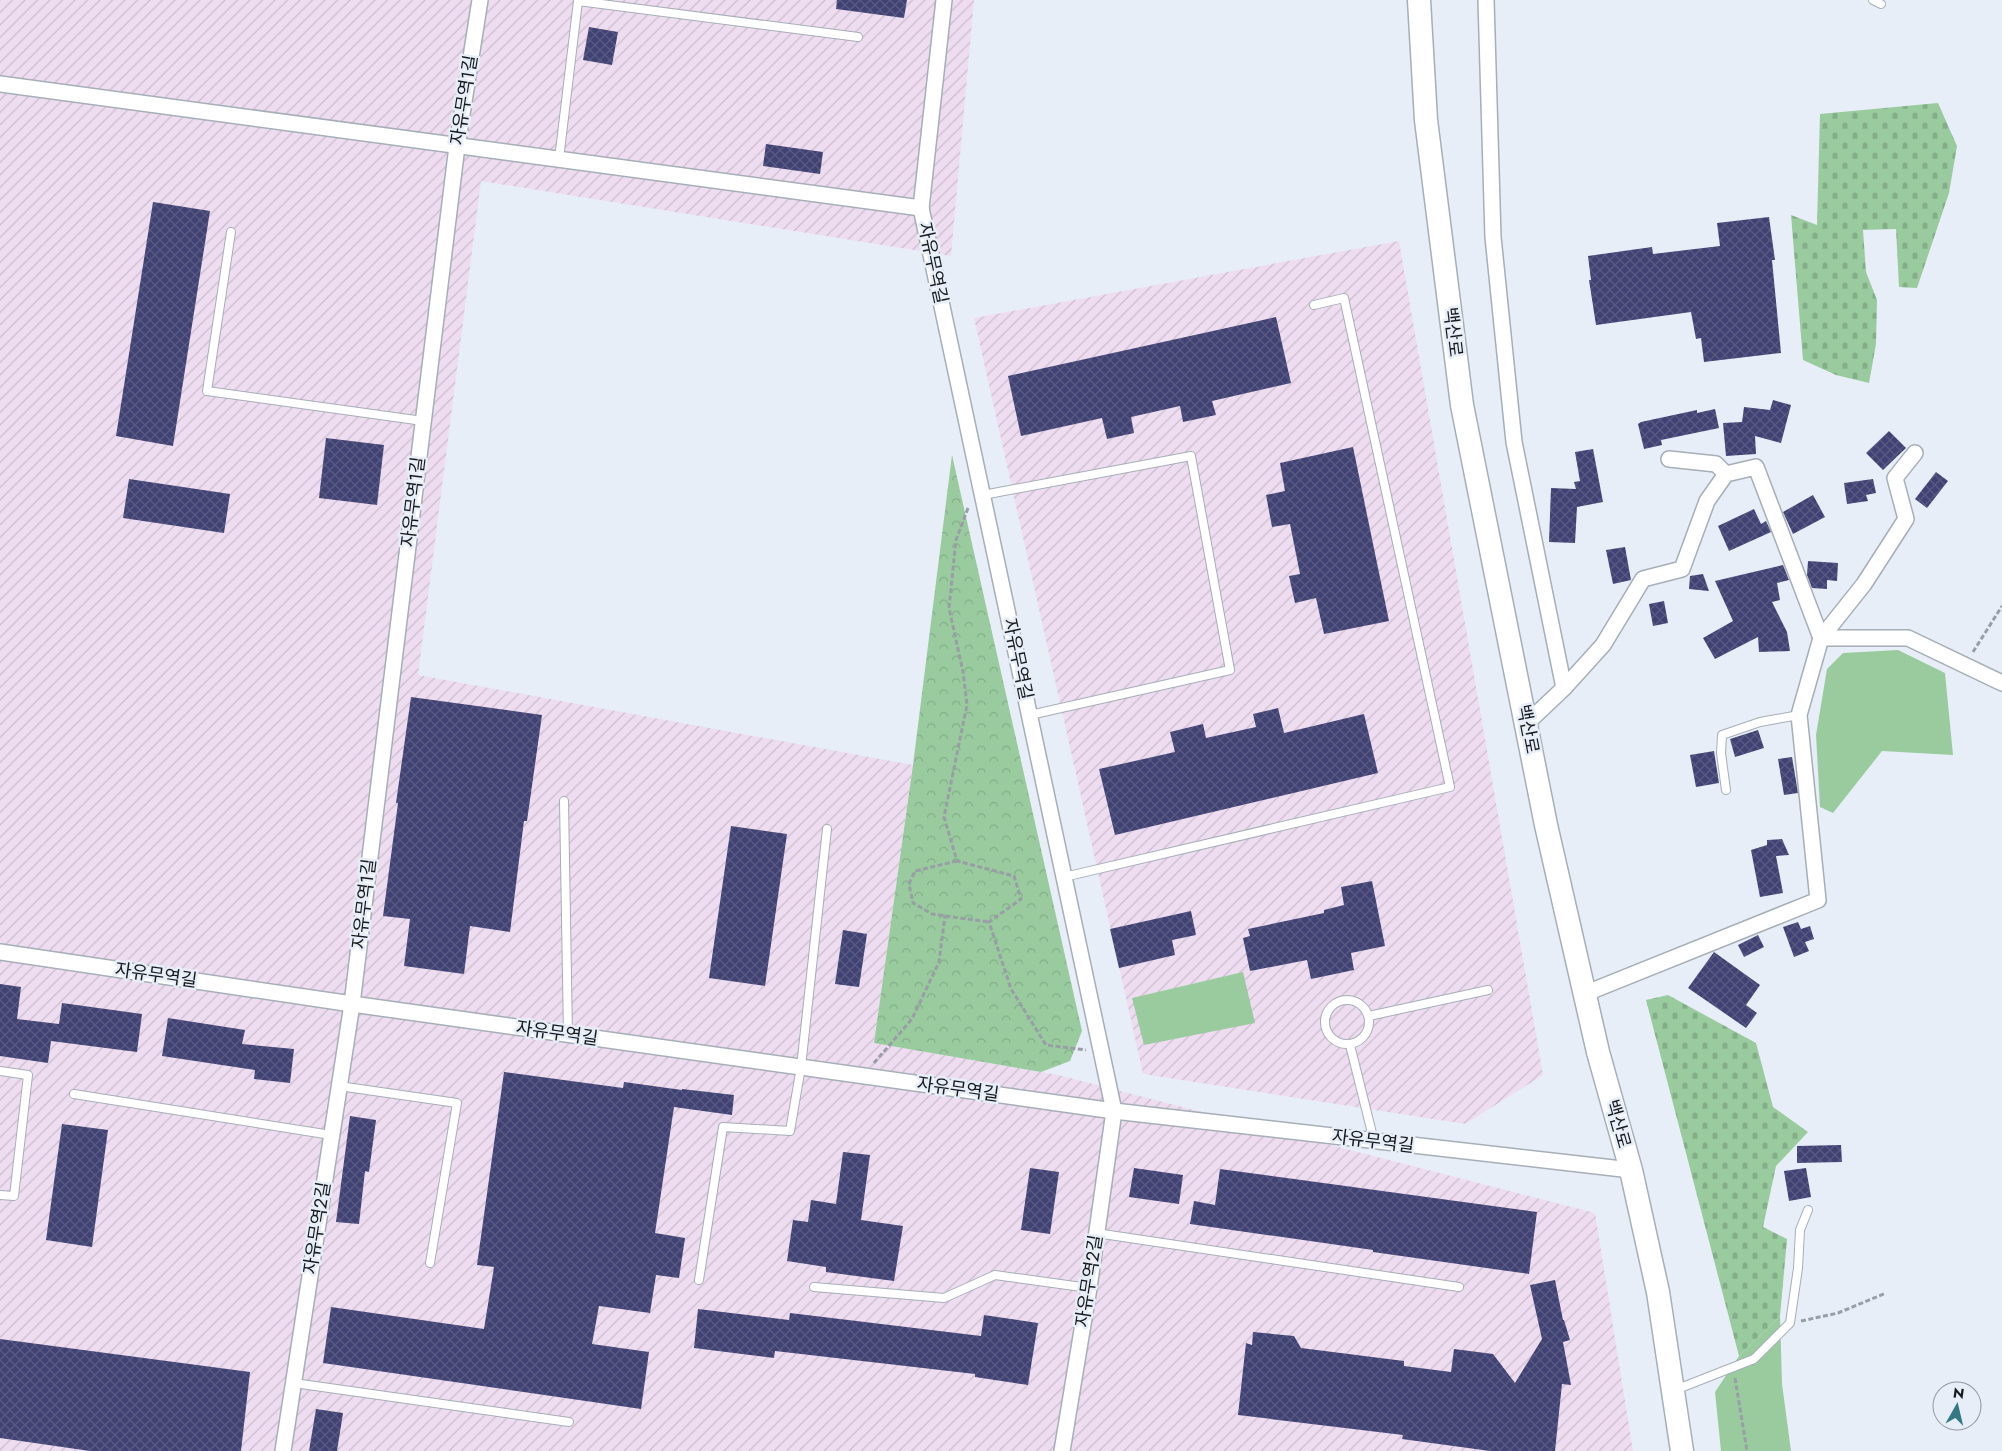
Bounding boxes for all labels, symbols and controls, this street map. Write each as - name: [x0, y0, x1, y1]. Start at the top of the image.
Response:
- street label: 자유무역1길: [444, 53, 484, 147]
- street label: 자유무역길: [912, 220, 954, 306]
- street label: 백산로: [1437, 306, 1469, 358]
- street label: 자유무역1길: [395, 455, 431, 549]
- street label: 자유무역길: [997, 616, 1039, 702]
- street label: 백산로: [1510, 702, 1546, 756]
- street label: 자유무역1길: [346, 857, 382, 951]
- street label: 자유무역길: [113, 956, 199, 994]
- street label: 자유무역길: [514, 1014, 600, 1052]
- street label: 자유무역길: [915, 1070, 1001, 1108]
- street label: 백산로: [1599, 1097, 1637, 1151]
- street label: 자유무역길: [1330, 1123, 1416, 1159]
- street label: 자유무역2길: [297, 1180, 337, 1276]
- street label: 자유무역2길: [1069, 1233, 1109, 1329]
- north arrow: [1932, 1381, 1982, 1431]
- text: N: [1952, 1382, 1966, 1404]

